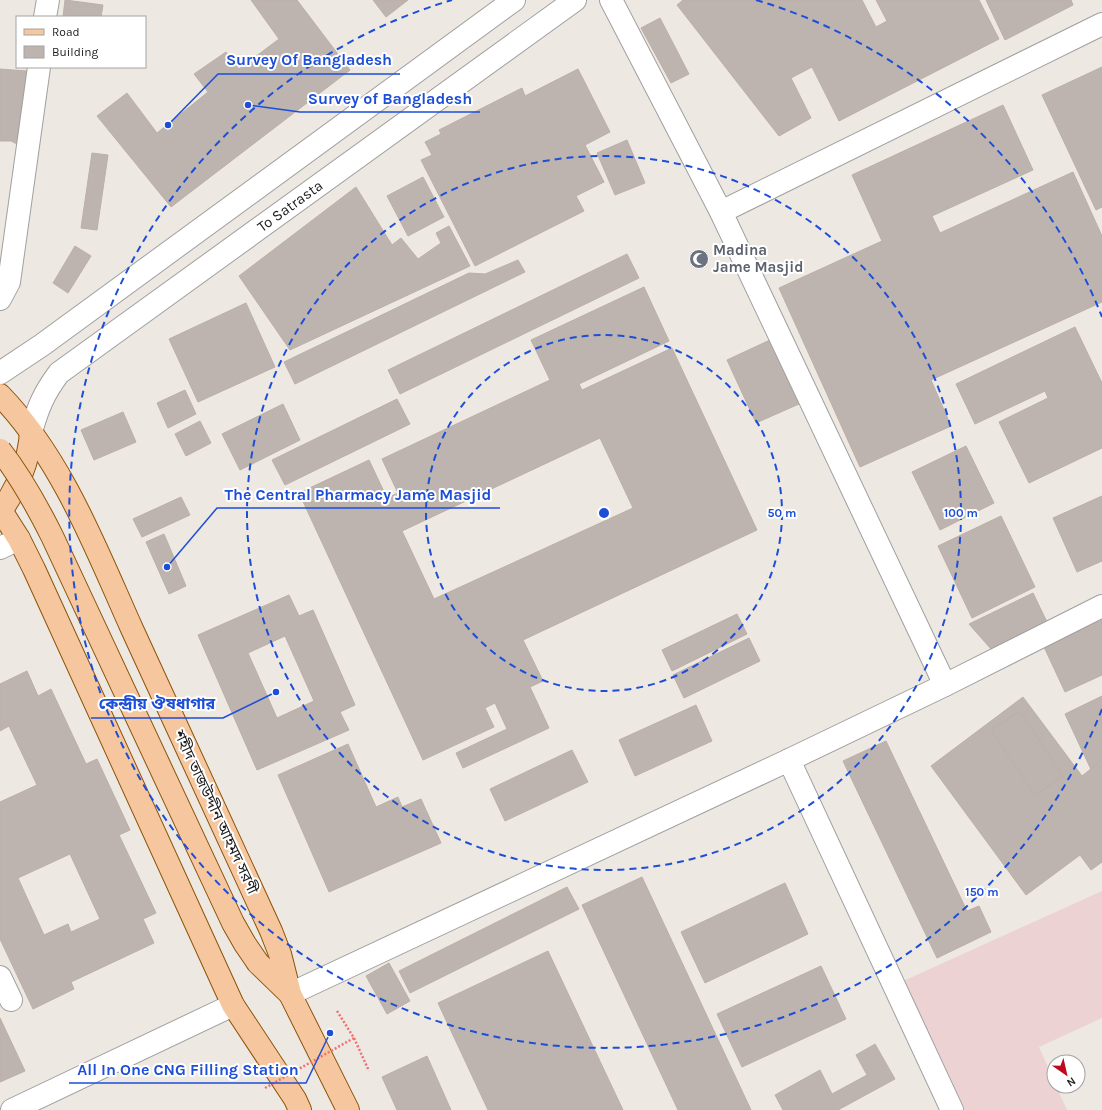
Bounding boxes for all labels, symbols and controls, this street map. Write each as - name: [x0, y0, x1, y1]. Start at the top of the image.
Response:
- legend: [16, 16, 146, 68]
- text: Road: [52, 25, 80, 39]
- text: Building: [52, 45, 99, 59]
- callout: Survey Of Bangladesh: [218, 46, 400, 74]
- text: Survey Of Bangladesh: [226, 50, 392, 69]
- callout: Survey of Bangladesh: [300, 84, 480, 112]
- text: Survey of Bangladesh: [308, 89, 472, 108]
- street label: To Satrasta: [254, 176, 326, 236]
- place label: Madina Jame Masjid: [713, 241, 803, 276]
- mosque icon: Madina Jame Masjid: [688, 248, 710, 270]
- callout: The Central Pharmacy Jame Masjid: [217, 480, 500, 508]
- text: The Central Pharmacy Jame Masjid: [225, 485, 491, 504]
- centre of rings: [597, 506, 611, 520]
- text: 50 m: [768, 506, 797, 520]
- text: 100 m: [944, 506, 978, 520]
- callout: কেন্দ্রীয় ঔষধাগার: [91, 690, 223, 718]
- text: কেন্দ্রীয় ঔষধাগার: [99, 694, 216, 713]
- street label: শহীদ তাজউদ্দীন আহমদ সরণী: [170, 726, 262, 898]
- text: 150 m: [965, 885, 999, 899]
- north arrow: [1046, 1054, 1086, 1094]
- callout: All In One CNG Filling Station: [69, 1055, 306, 1083]
- text: All In One CNG Filling Station: [77, 1060, 299, 1079]
- text: N: [1064, 1074, 1078, 1089]

